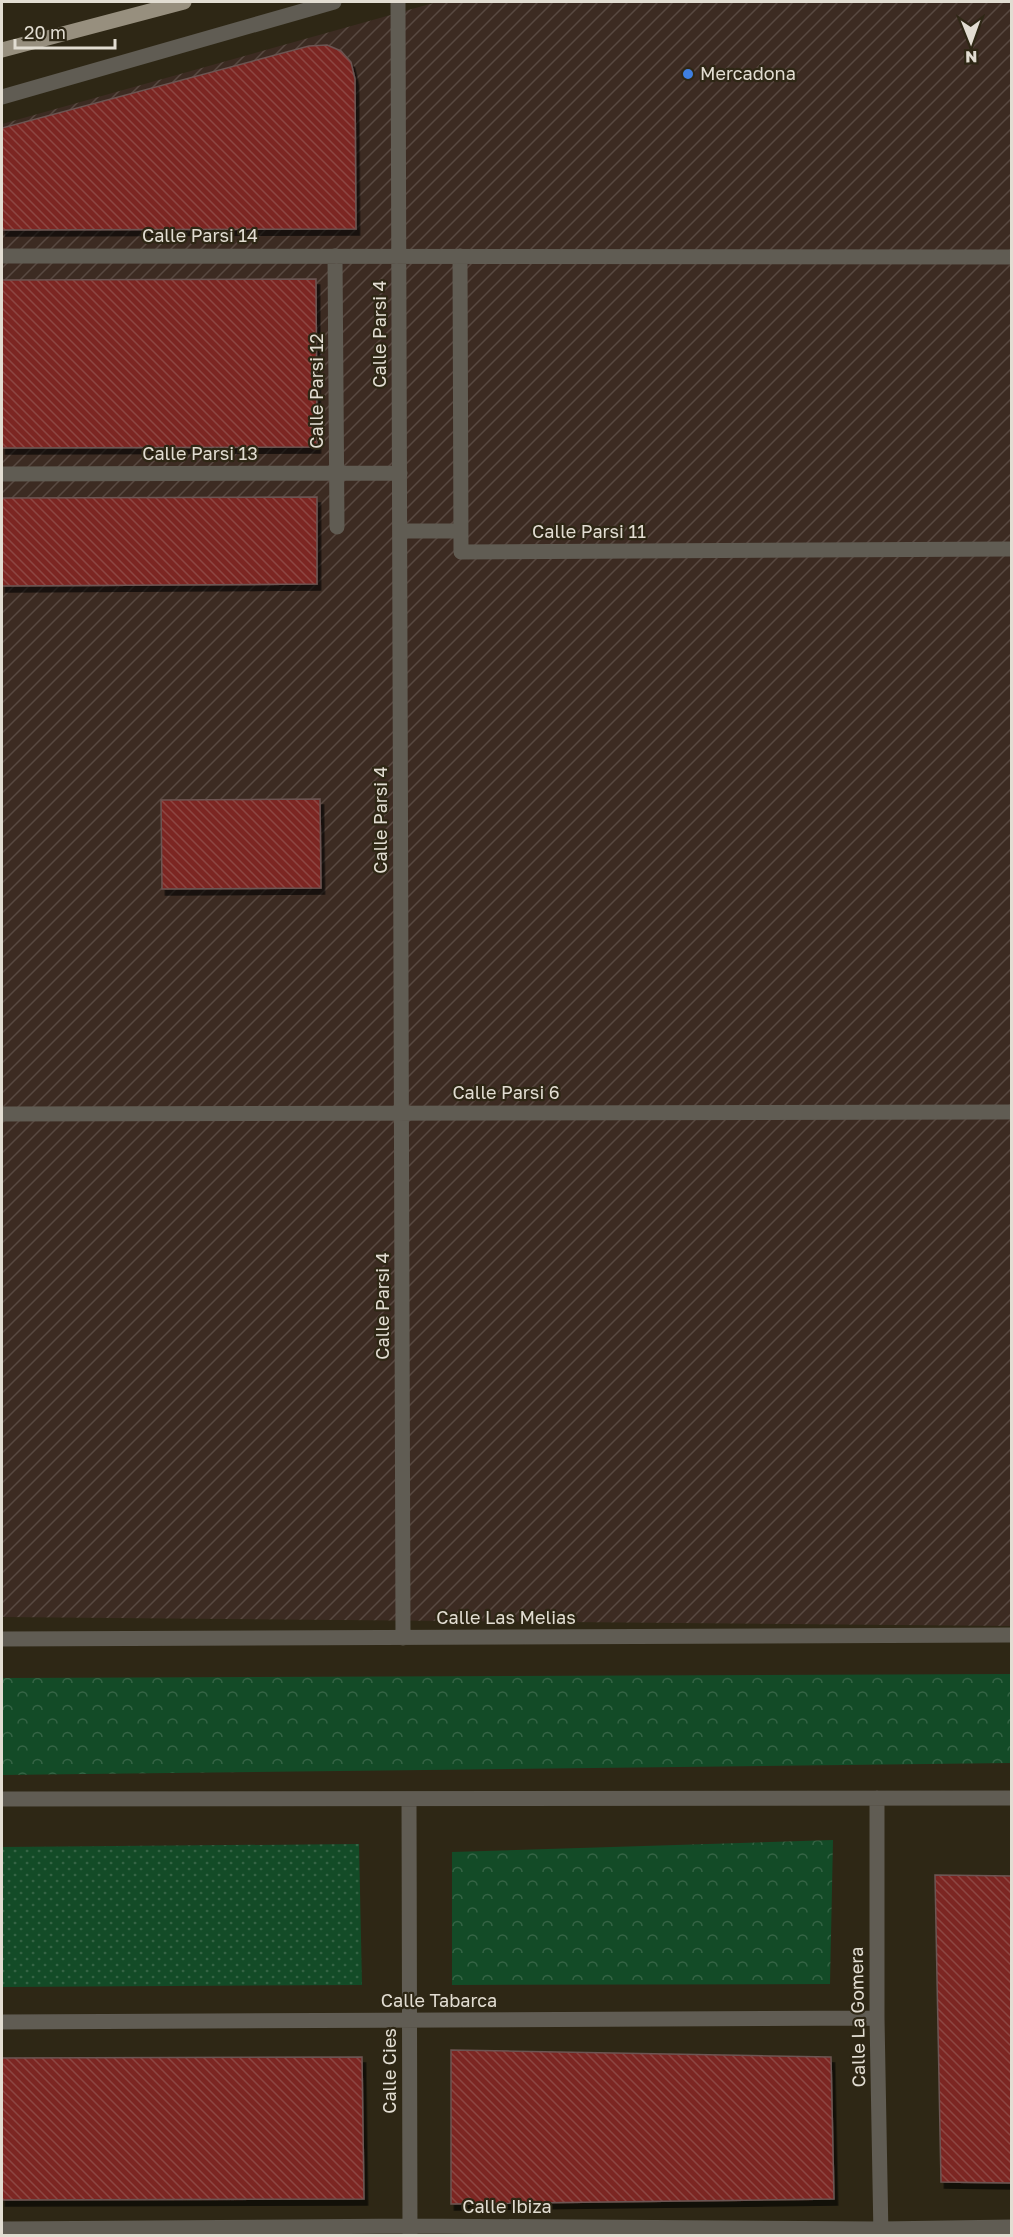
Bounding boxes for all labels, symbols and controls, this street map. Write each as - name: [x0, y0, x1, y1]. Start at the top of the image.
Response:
- scale bar: [15, 12, 116, 50]
- north arrow: [941, 12, 1001, 72]
- text: 20 m: [24, 21, 66, 43]
- text: N: [965, 47, 978, 67]
- place label: Mercadona: [700, 62, 796, 84]
- marker: Mercadona: [681, 67, 695, 81]
- street label: Calle Parsi 14: [142, 224, 258, 246]
- street label: Calle Parsi 4: [368, 280, 390, 388]
- street label: Calle Parsi 12: [305, 333, 327, 449]
- street label: Calle Parsi 13: [142, 442, 258, 464]
- street label: Calle Parsi 11: [532, 520, 646, 542]
- street label: Calle Parsi 4: [369, 766, 391, 874]
- street label: Calle Parsi 6: [452, 1081, 560, 1103]
- street label: Calle Parsi 4: [371, 1252, 393, 1360]
- street label: Calle Las Melias: [436, 1606, 576, 1628]
- street label: Calle La Gomera: [845, 1947, 869, 2088]
- street label: Calle Tabarca: [381, 1989, 497, 2011]
- street label: Calle Cies: [378, 2028, 400, 2114]
- street label: Calle Ibiza: [462, 2195, 552, 2217]

